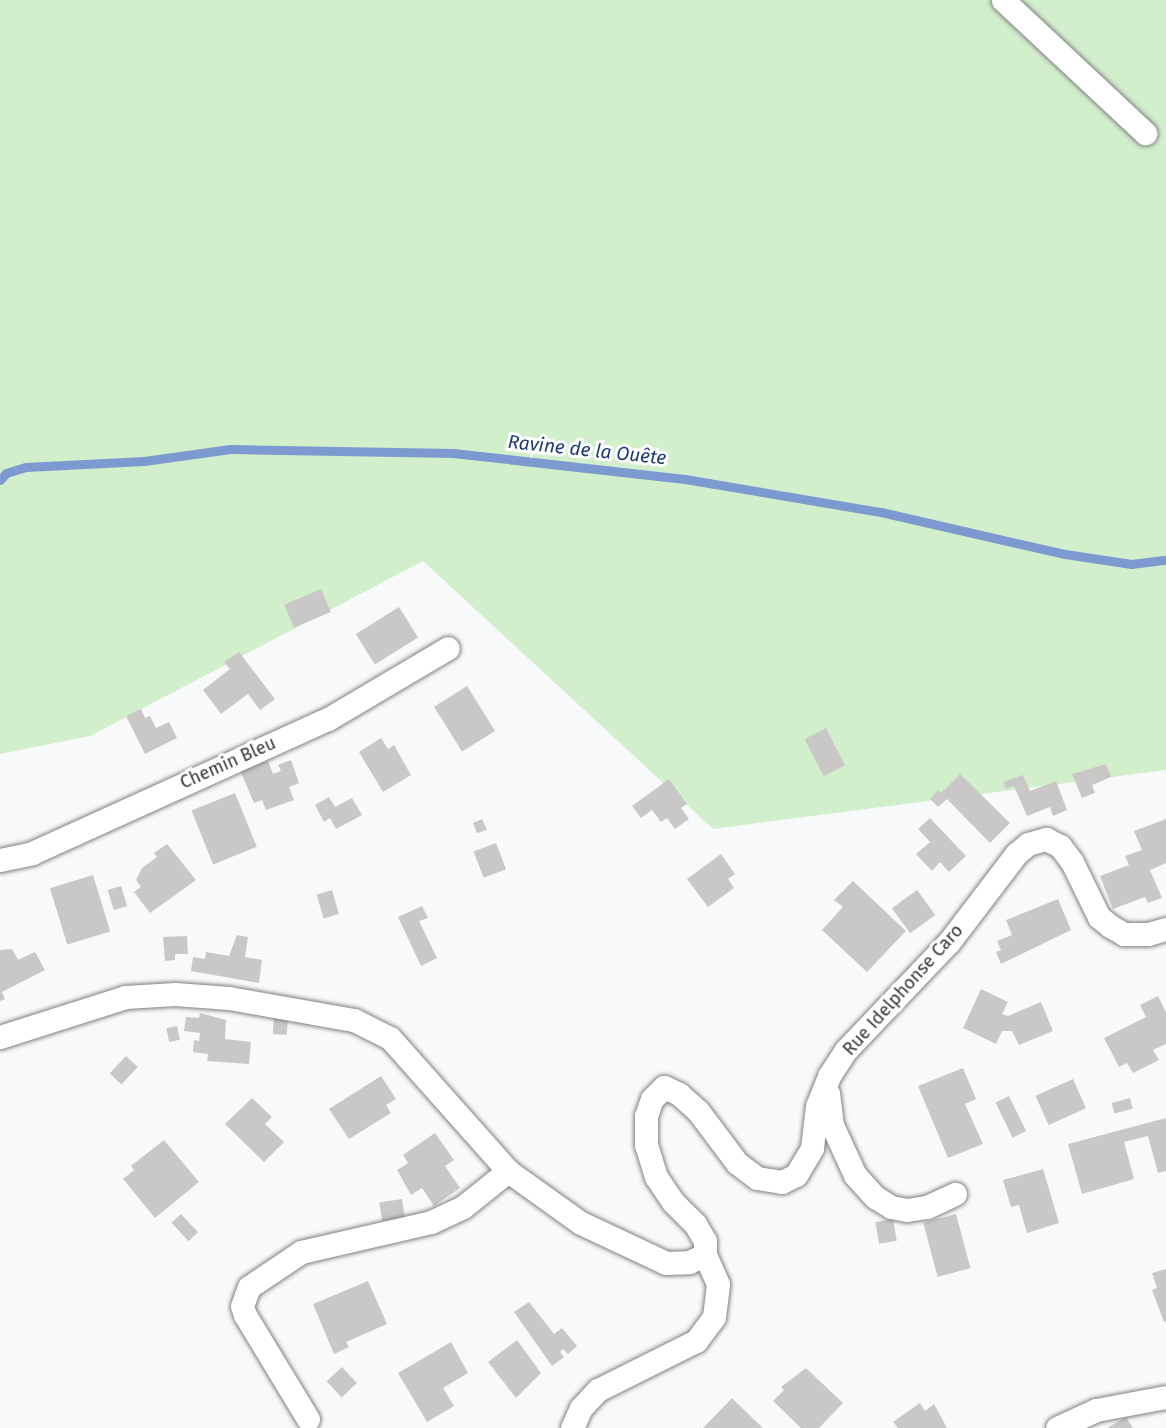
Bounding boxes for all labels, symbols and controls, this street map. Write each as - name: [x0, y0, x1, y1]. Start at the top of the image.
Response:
- water label: Ravine de la Ouête: [507, 430, 667, 470]
- street label: Chemin Bleu: [177, 732, 279, 794]
- street label: Rue Idelphonse Caro: [838, 920, 968, 1060]

